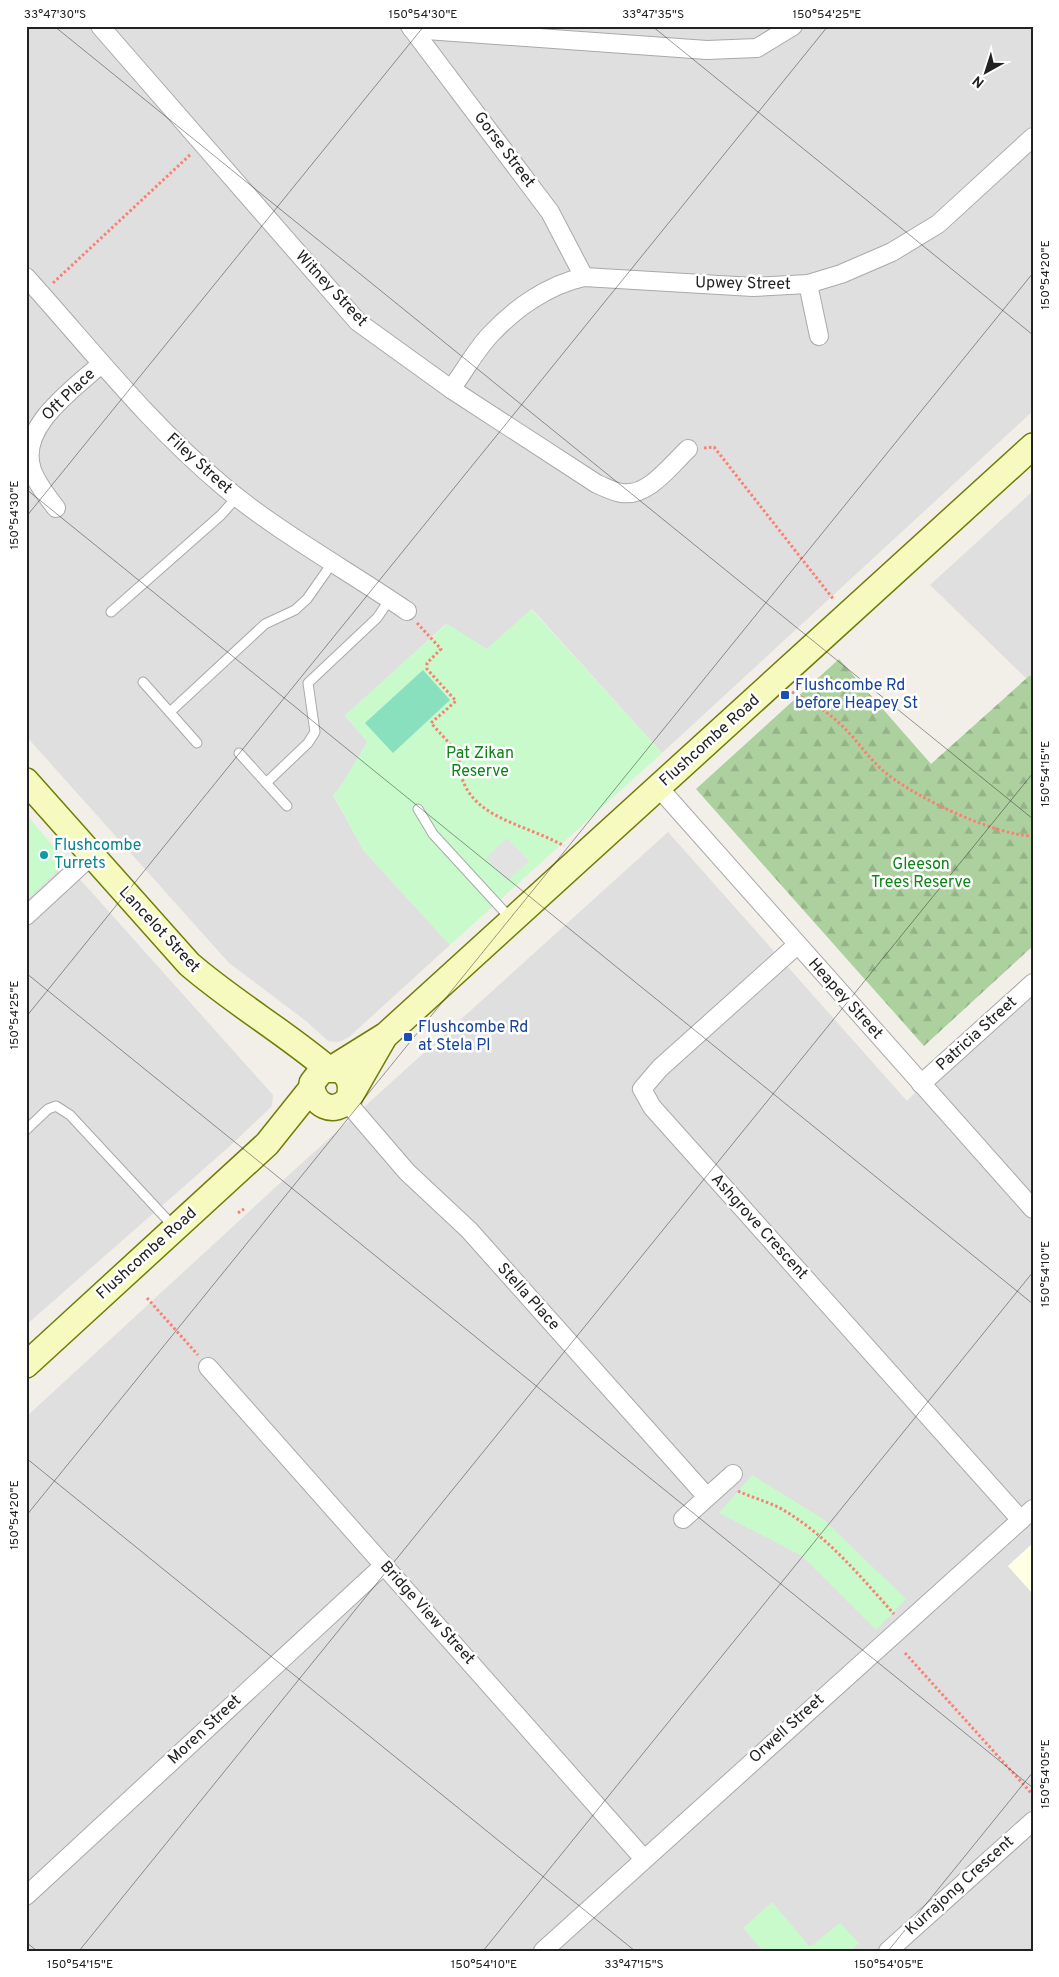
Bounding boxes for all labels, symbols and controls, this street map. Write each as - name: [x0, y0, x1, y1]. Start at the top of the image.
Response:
- text: 33°47'30"S: [24, 7, 86, 23]
- text: 150°54'30"E: [388, 7, 458, 23]
- text: 33°47'35"S: [622, 7, 684, 23]
- text: 150°54'25"E: [792, 7, 862, 23]
- north arrow: [962, 48, 1012, 98]
- text: N: [970, 71, 988, 91]
- street label: Gorse Street: [469, 108, 539, 192]
- text: 150°54'20"E: [1038, 240, 1054, 310]
- street label: Witney Street: [291, 247, 371, 331]
- street label: Upwey Street: [695, 273, 791, 295]
- street label: Oft Place: [38, 365, 100, 425]
- street label: Filey Street: [162, 429, 236, 499]
- text: 150°54'30"E: [7, 480, 23, 550]
- place label: Flushcombe Rd before Heapey St: [795, 676, 918, 714]
- marker: Flushcombe Rd before Heapey St: [779, 689, 791, 701]
- street label: Flushcombe Road: [656, 691, 764, 791]
- text: 150°54'15"E: [1038, 741, 1054, 807]
- park label: Pat Zikan Reserve: [446, 744, 514, 782]
- place label: Flushcombe Turrets: [54, 836, 141, 874]
- marker: Flushcombe Turrets: [38, 849, 50, 861]
- park label: Gleeson Trees Reserve: [871, 855, 971, 893]
- street label: Lancelot Street: [114, 883, 204, 977]
- street label: Heapey Street: [803, 954, 887, 1044]
- text: 150°54'25"E: [7, 980, 23, 1050]
- street label: Patricia Street: [932, 992, 1022, 1076]
- place label: Flushcombe Rd at Stela Pl: [418, 1018, 528, 1056]
- marker: Flushcombe Rd at Stela Pl: [402, 1031, 414, 1043]
- street label: Ashgrove Crescent: [706, 1170, 812, 1284]
- street label: Flushcombe Road: [93, 1204, 201, 1304]
- text: 150°54'10"E: [1038, 1241, 1054, 1307]
- street label: Stella Place: [492, 1259, 564, 1335]
- text: 150°54'20"E: [7, 1480, 23, 1550]
- street label: Bridge View Street: [375, 1557, 479, 1669]
- street label: Orwell Street: [745, 1690, 829, 1768]
- street label: Moren Street: [164, 1691, 246, 1769]
- text: 150°54'05"E: [1038, 1739, 1054, 1809]
- street label: Kurrajong Crescent: [902, 1832, 1018, 1940]
- text: 150°54'15"E: [47, 1957, 113, 1973]
- text: 150°54'10"E: [451, 1957, 517, 1973]
- text: 33°47'15"S: [604, 1957, 664, 1973]
- text: 150°54'05"E: [854, 1957, 924, 1973]

